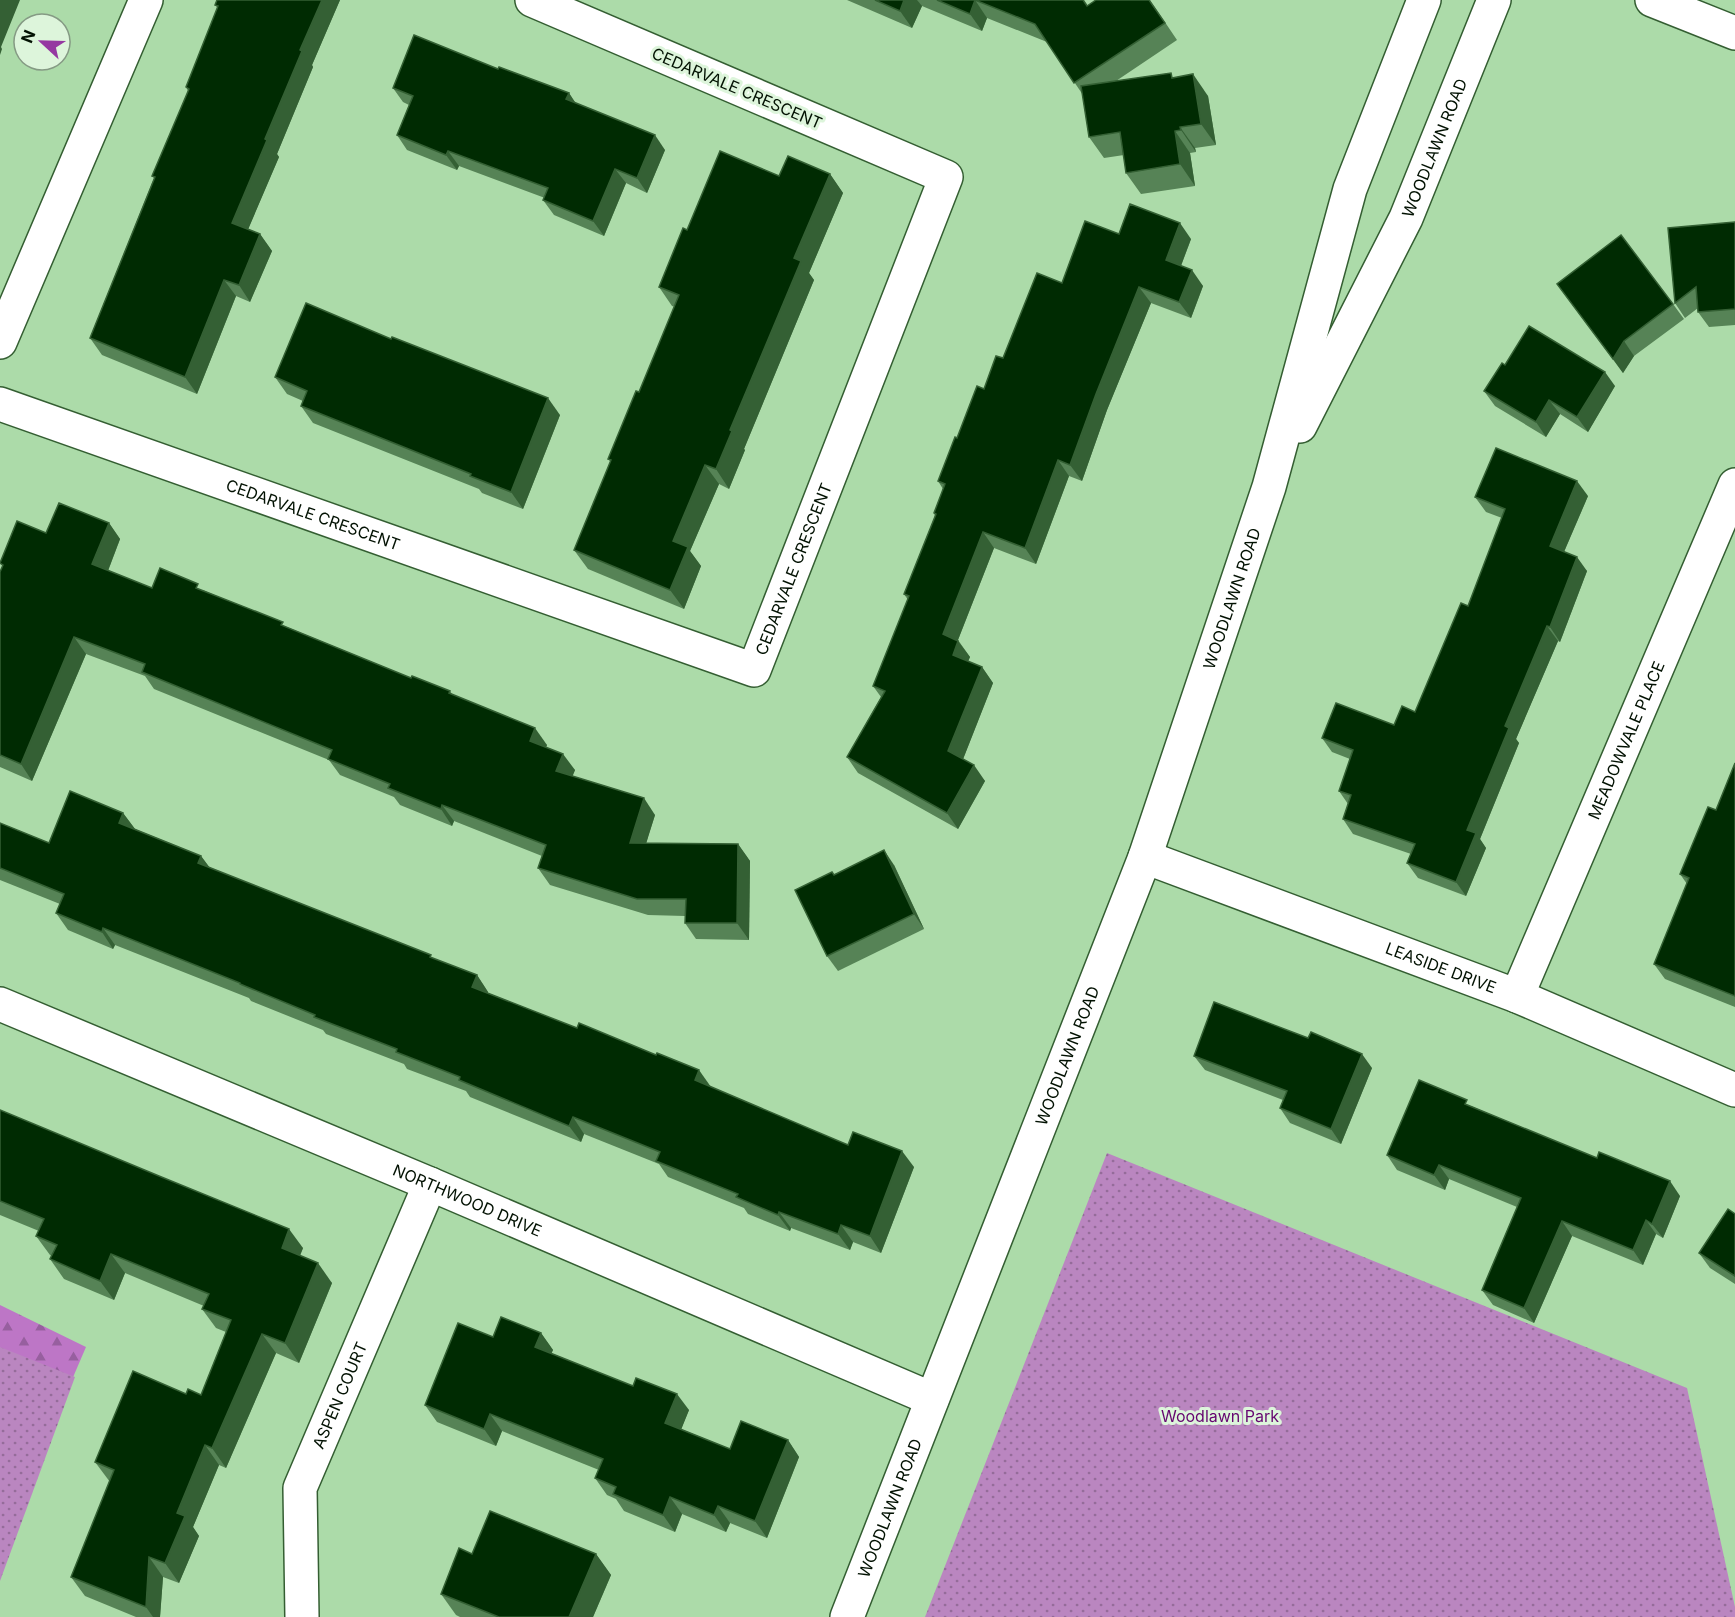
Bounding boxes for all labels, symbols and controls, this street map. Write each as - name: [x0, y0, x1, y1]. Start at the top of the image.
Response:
- north arrow: [12, 12, 72, 72]
- text: N: [17, 27, 40, 46]
- street label: CEDARVALE CRESCENT: [649, 43, 825, 133]
- street label: WOODLAWN ROAD: [1397, 76, 1471, 220]
- street label: CEDARVALE CRESCENT: [223, 475, 403, 554]
- street label: CEDARVALE CRESCENT: [751, 480, 836, 658]
- street label: WOODLAWN ROAD: [1199, 525, 1265, 672]
- street label: MEADOWVALE PLACE: [1584, 658, 1669, 822]
- street label: LEASIDE DRIVE: [1383, 938, 1499, 997]
- street label: WOODLAWN ROAD: [1031, 983, 1103, 1128]
- street label: NORTHWOOD DRIVE: [390, 1160, 545, 1241]
- street label: ASPEN COURT: [308, 1339, 371, 1452]
- park label: Woodlawn Park: [1161, 1406, 1279, 1426]
- street label: WOODLAWN ROAD: [853, 1436, 926, 1581]

